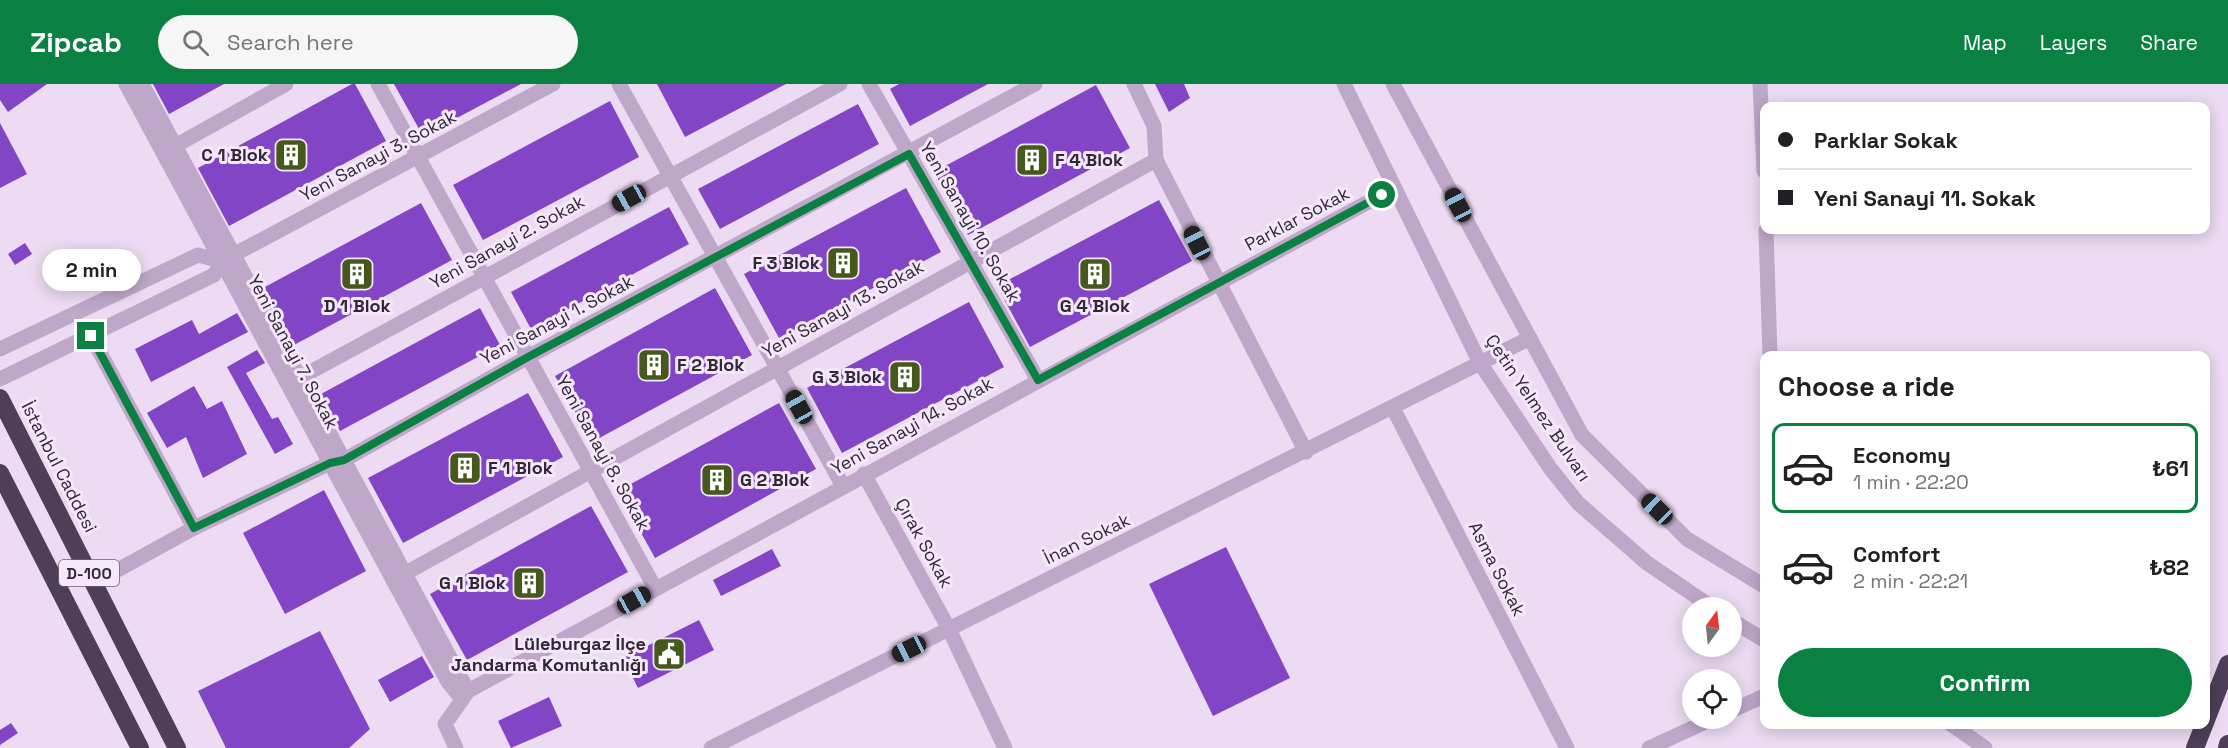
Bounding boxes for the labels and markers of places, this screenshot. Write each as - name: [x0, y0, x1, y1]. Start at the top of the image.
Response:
- building icon: C 1 Blok: [273, 137, 309, 173]
- building icon: F 4 Blok: [1014, 142, 1050, 178]
- place label: C 1 Blok: [201, 143, 268, 166]
- place label: F 4 Blok: [1055, 148, 1123, 171]
- building icon: F 3 Blok: [825, 245, 861, 281]
- place label: F 3 Blok: [752, 251, 820, 274]
- building icon: D 1 Blok: [339, 256, 375, 292]
- building icon: G 4 Blok: [1077, 256, 1113, 292]
- place label: D 1 Blok: [323, 294, 391, 317]
- place label: G 4 Blok: [1060, 294, 1130, 317]
- building icon: F 2 Blok: [636, 347, 672, 383]
- place label: F 2 Blok: [677, 353, 744, 376]
- building icon: G 3 Blok: [887, 359, 923, 395]
- place label: G 3 Blok: [812, 365, 882, 388]
- building icon: F 1 Blok: [447, 450, 483, 486]
- place label: F 1 Blok: [488, 456, 553, 479]
- building icon: G 2 Blok: [699, 462, 735, 498]
- place label: G 2 Blok: [740, 468, 810, 491]
- building icon: G 1 Blok: [511, 565, 547, 601]
- place label: G 1 Blok: [439, 571, 506, 594]
- place label: Lüleburgaz İlçe Jandarma Komutanlığı: [451, 632, 646, 676]
- public building icon: Lüleburgaz İlçe Jandarma Komutanlığı: [651, 636, 687, 672]

